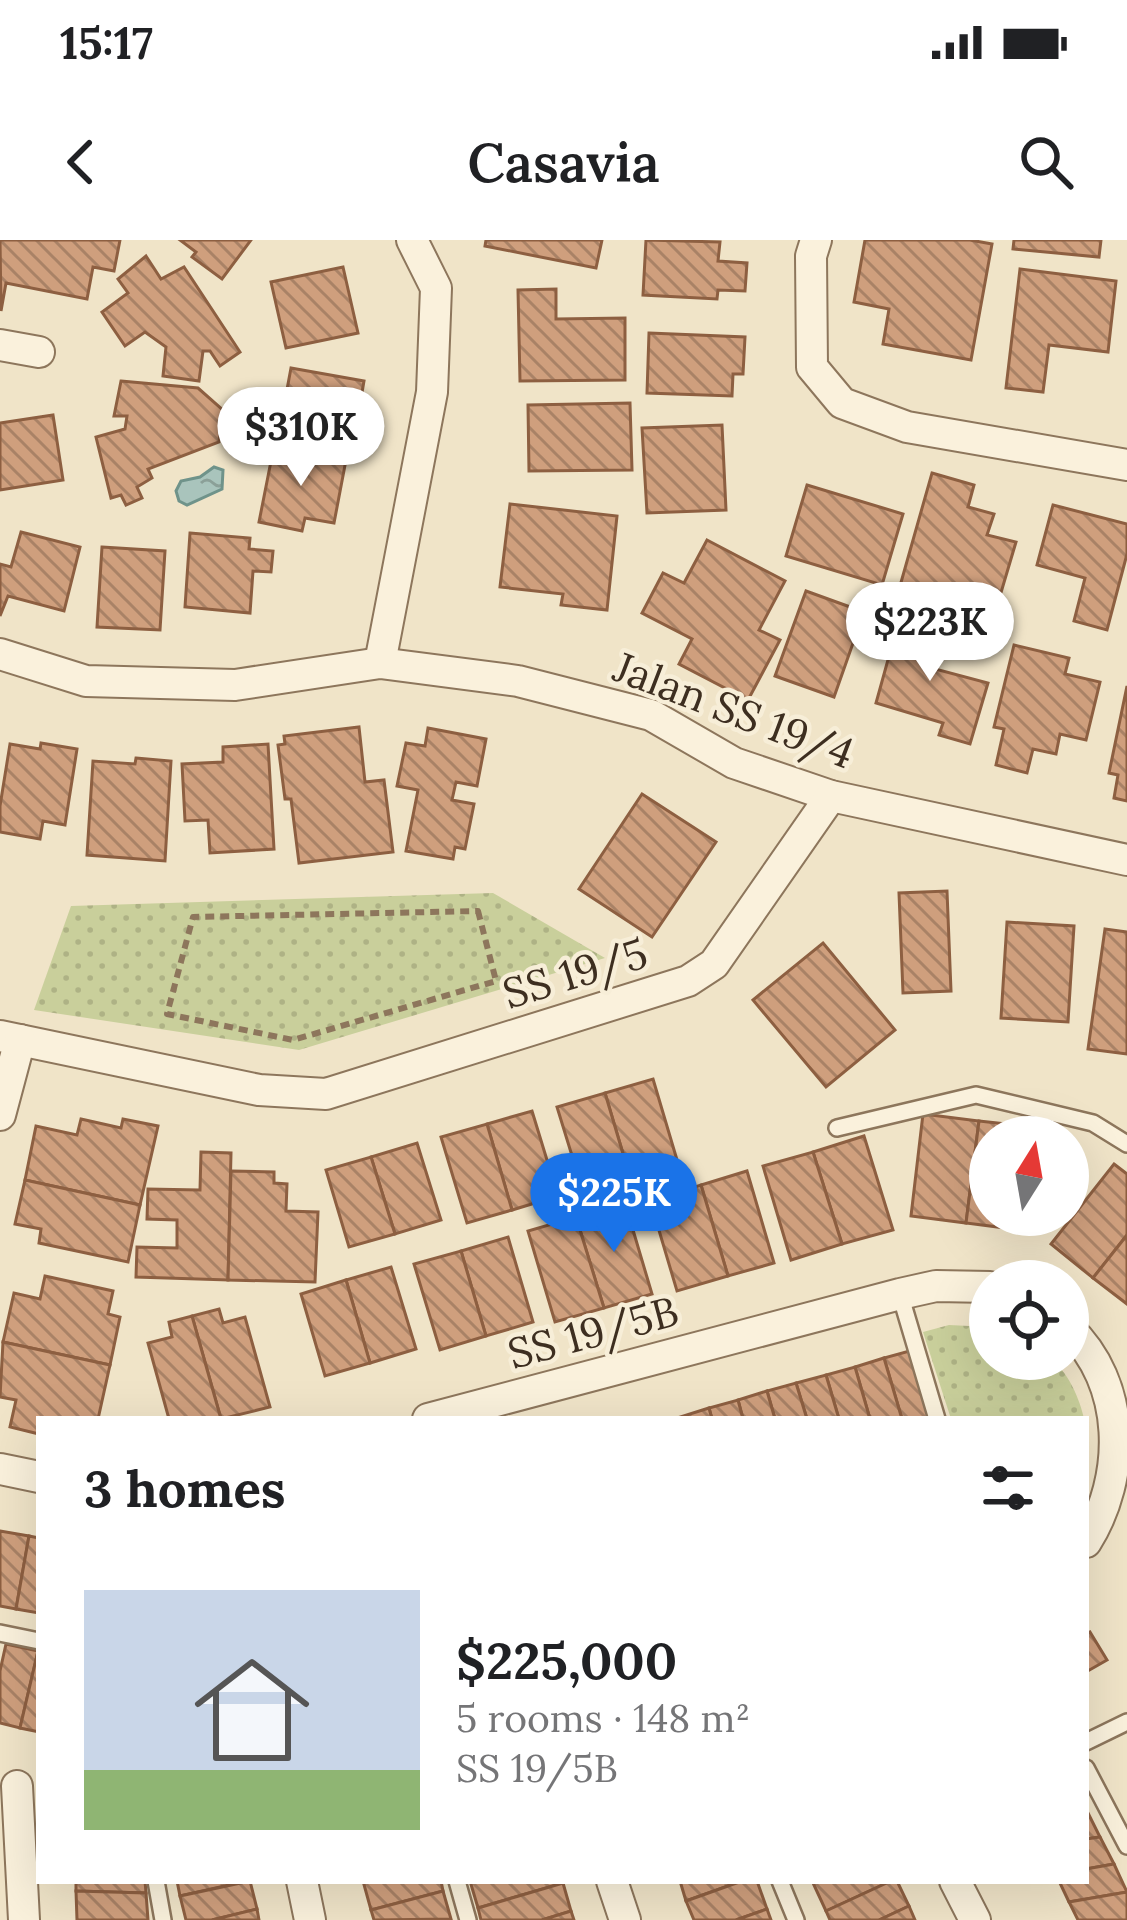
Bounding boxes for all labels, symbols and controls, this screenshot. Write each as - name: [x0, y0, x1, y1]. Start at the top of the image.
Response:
- text: 15:17: [60, 14, 153, 71]
- text: Casavia: [467, 128, 660, 197]
- icon: back: [48, 129, 114, 195]
- icon: search: [1013, 129, 1079, 195]
- pin: $310K: [217, 387, 385, 489]
- text: $310K: [244, 401, 358, 451]
- pin: $223K: [846, 582, 1014, 684]
- text: $223K: [873, 596, 987, 646]
- street label: Jalan SS 19/4: [606, 639, 862, 780]
- street label: SS 19/5: [496, 926, 654, 1020]
- north arrow: [969, 1116, 1089, 1236]
- map controls: [969, 1116, 1089, 1380]
- pin: $225K: [530, 1153, 698, 1255]
- text: $225K: [557, 1167, 671, 1217]
- button: locate: [969, 1260, 1089, 1380]
- street label: SS 19/5B: [502, 1283, 684, 1381]
- icon: filters: [975, 1455, 1041, 1521]
- text: 3 homes: [84, 1456, 286, 1521]
- text: $225,000: [456, 1628, 677, 1693]
- icon: home: [180, 1638, 324, 1782]
- text: 5 rooms · 148 m²: [456, 1693, 750, 1743]
- text: SS 19/5B: [456, 1743, 618, 1793]

